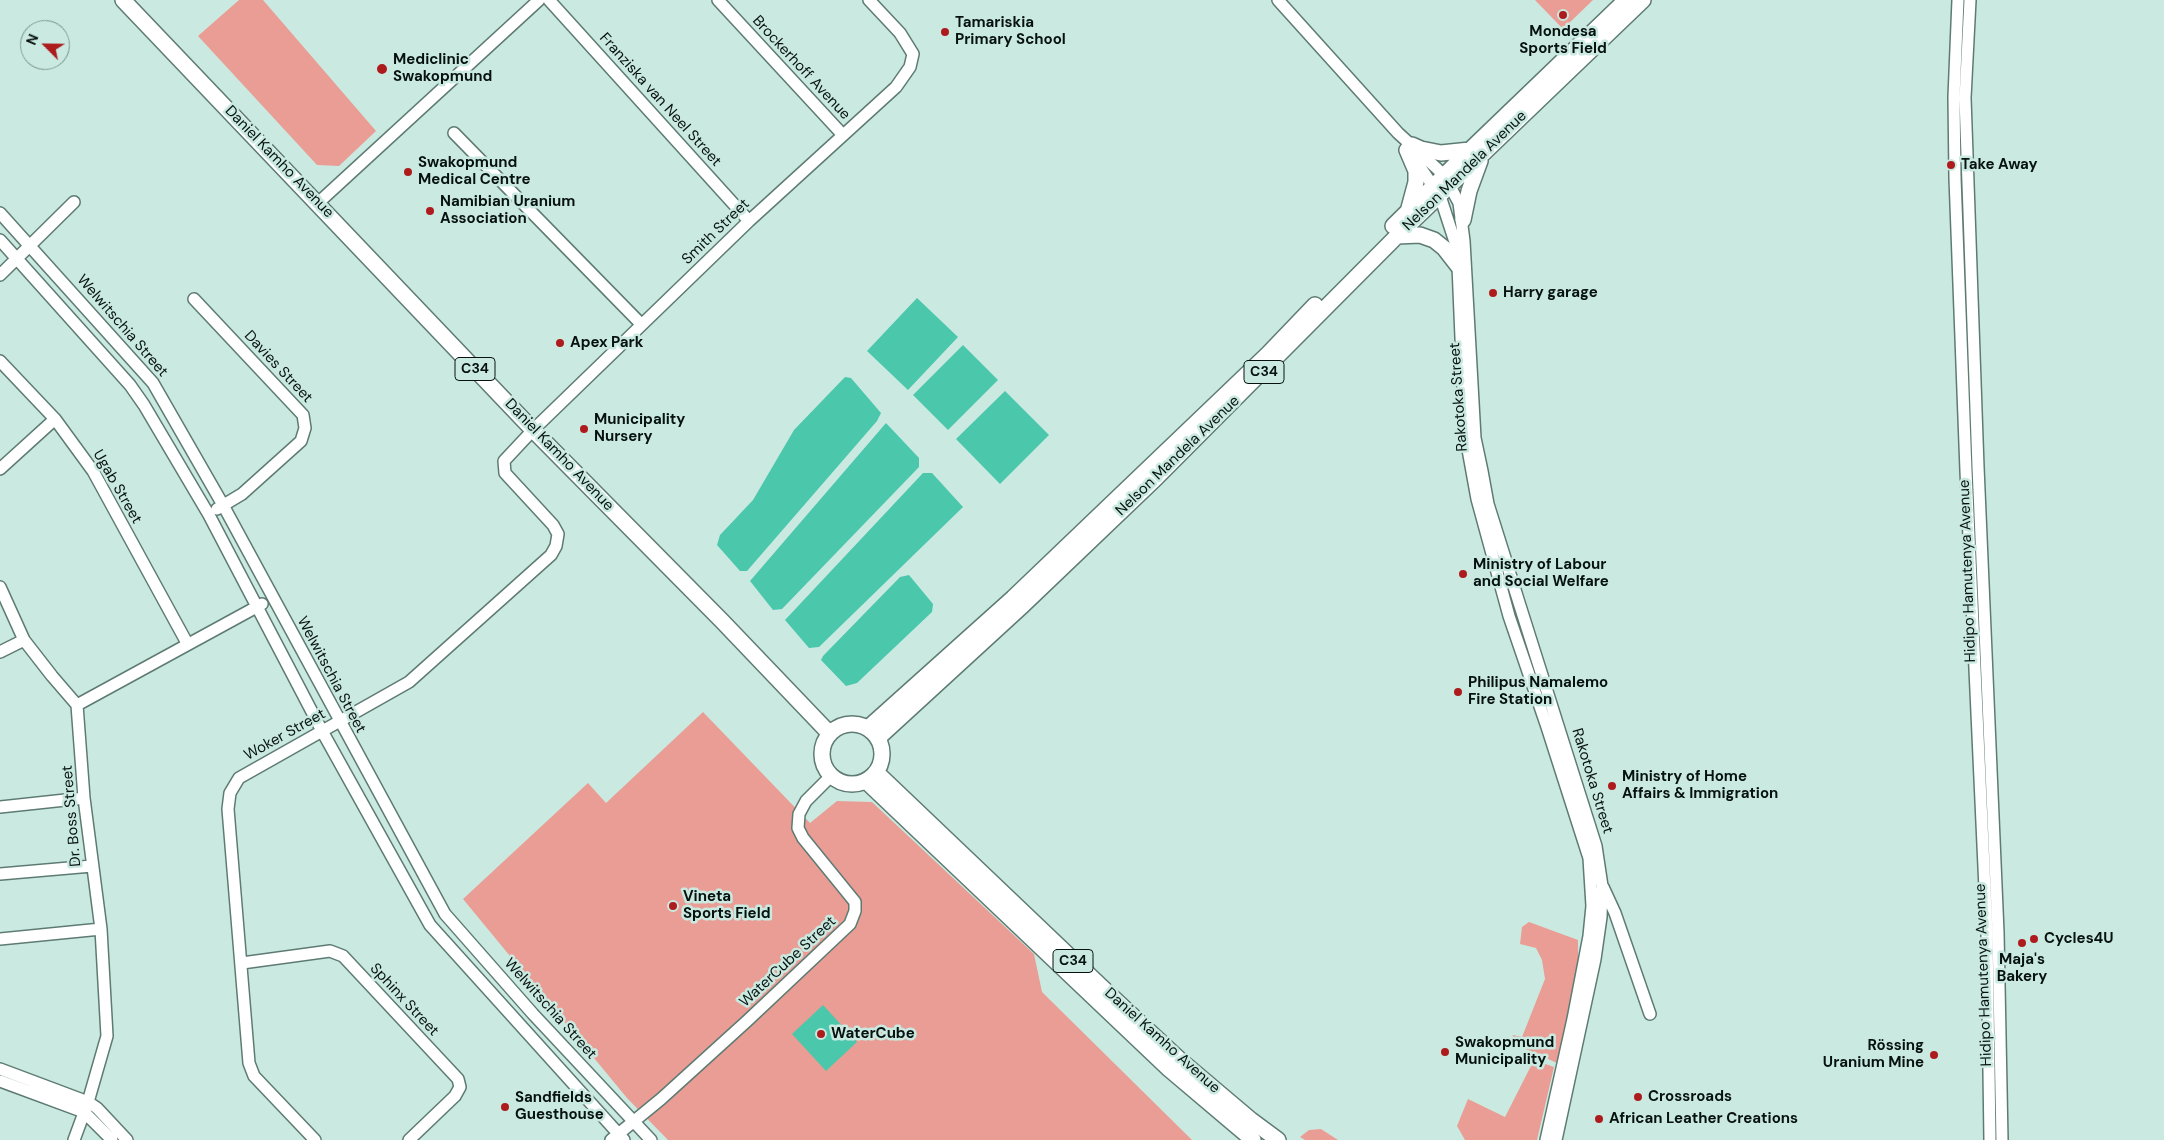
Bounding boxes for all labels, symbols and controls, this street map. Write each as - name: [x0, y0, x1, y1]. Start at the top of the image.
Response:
- marker: Mondesa Sports Field: [1557, 9, 1569, 21]
- street label: Brockerhoff Avenue: [748, 12, 854, 124]
- place label: Tamariskia Primary School: [955, 14, 1066, 49]
- north arrow: [20, 20, 70, 70]
- place label: Mondesa Sports Field: [1519, 23, 1607, 58]
- marker: Tamariskia Primary School: [939, 26, 951, 38]
- street label: Franziska van Neel Street: [595, 29, 725, 171]
- text: N: [22, 31, 42, 48]
- place label: Mediclinic Swakopmund: [393, 51, 492, 86]
- marker: Mediclinic Swakopmund: [375, 62, 389, 76]
- street label: Daniel Kamho Avenue: [221, 102, 337, 222]
- street label: Nelson Mandela Avenue: [1399, 107, 1531, 235]
- place label: Swakopmund Medical Centre: [418, 154, 531, 189]
- place label: Take Away: [1961, 156, 2038, 174]
- marker: Take Away: [1945, 159, 1957, 171]
- marker: Swakopmund Medical Centre: [402, 166, 414, 178]
- place label: Namibian Uranium Association: [440, 193, 575, 228]
- street label: Smith Street: [679, 195, 753, 269]
- marker: Namibian Uranium Association: [424, 205, 436, 217]
- street label: Welwitschia Street: [73, 271, 171, 381]
- place label: Harry garage: [1503, 284, 1598, 302]
- marker: Harry garage: [1487, 287, 1499, 299]
- street label: Davies Street: [240, 327, 316, 407]
- place label: Apex Park: [570, 334, 643, 352]
- marker: Apex Park: [554, 337, 566, 349]
- street label: Rakotoka Street: [1446, 342, 1472, 452]
- road number: C34: [455, 358, 495, 380]
- road number: C34: [1244, 361, 1284, 384]
- street label: Nelson Mandela Avenue: [1112, 392, 1244, 520]
- street label: Daniel Kamho Avenue: [501, 395, 617, 515]
- place label: Municipality Nursery: [594, 411, 685, 446]
- marker: Municipality Nursery: [578, 423, 590, 435]
- street label: Ugab Street: [89, 447, 145, 527]
- street label: Hidipo Hamutenya Avenue: [1956, 479, 1980, 663]
- place label: Ministry of Labour and Social Welfare: [1473, 556, 1609, 591]
- marker: Ministry of Labour and Social Welfare: [1457, 568, 1469, 580]
- street label: Welwitschia Street: [293, 614, 369, 736]
- place label: Philipus Namalemo Fire Station: [1468, 674, 1608, 709]
- marker: Philipus Namalemo Fire Station: [1452, 686, 1464, 698]
- street label: Woker Street: [241, 705, 329, 765]
- street label: Rakotoka Street: [1567, 726, 1617, 836]
- street label: Dr. Boss Street: [59, 765, 85, 867]
- place label: Ministry of Home Affairs & Immigration: [1622, 768, 1778, 803]
- marker: Ministry of Home Affairs & Immigration: [1606, 780, 1618, 792]
- street label: Hidipo Hamutenya Avenue: [1972, 883, 1996, 1067]
- place label: Vineta Sports Field: [683, 888, 770, 923]
- marker: Vineta Sports Field: [667, 900, 679, 912]
- street label: WaterCube Street: [736, 913, 840, 1011]
- place label: Cycles4U: [2044, 930, 2114, 948]
- marker: Cycles4U: [2028, 933, 2040, 945]
- marker: Maja's Bakery: [2016, 937, 2028, 949]
- road number: C34: [1053, 949, 1093, 972]
- place label: Maja's Bakery: [1997, 951, 2047, 986]
- street label: Welwitschia Street: [500, 955, 600, 1063]
- street label: Sphinx Street: [366, 960, 442, 1040]
- street label: Daniel Kamho Avenue: [1101, 984, 1223, 1098]
- place label: WaterCube: [831, 1025, 915, 1043]
- marker: WaterCube: [815, 1028, 827, 1040]
- place label: Swakopmund Municipality: [1455, 1034, 1554, 1069]
- place label: Rössing Uranium Mine: [1823, 1037, 1924, 1072]
- marker: Swakopmund Municipality: [1439, 1046, 1451, 1058]
- marker: Rössing Uranium Mine: [1928, 1049, 1940, 1061]
- place label: Crossroads: [1648, 1088, 1732, 1106]
- place label: Sandfields Guesthouse: [515, 1089, 604, 1124]
- marker: Crossroads: [1632, 1091, 1644, 1103]
- marker: Sandfields Guesthouse: [499, 1101, 511, 1113]
- place label: African Leather Creations: [1609, 1110, 1798, 1128]
- marker: African Leather Creations: [1593, 1113, 1605, 1125]

